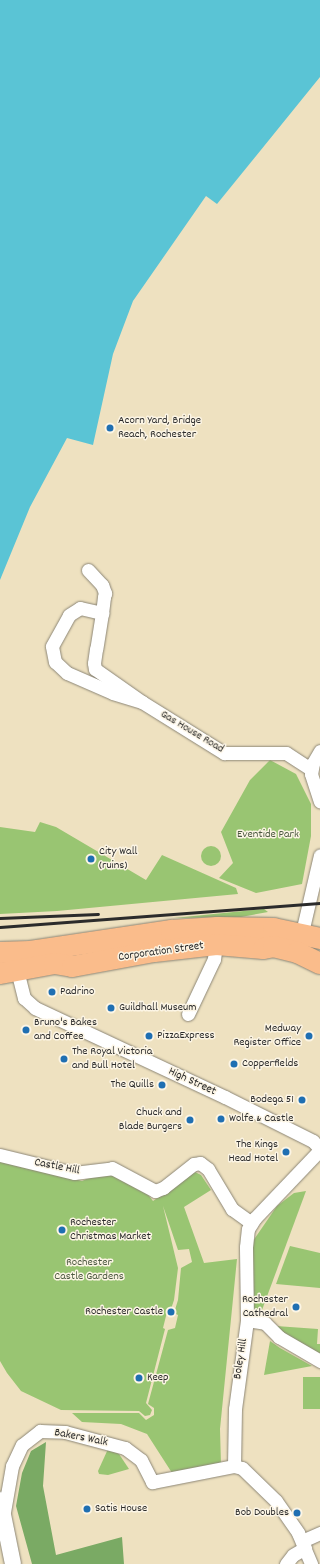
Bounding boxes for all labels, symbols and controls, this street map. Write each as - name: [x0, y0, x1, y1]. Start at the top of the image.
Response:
- place label: Acorn Yard, Bridge Reach, Rochester: [118, 414, 201, 442]
- marker: Acorn Yard, Bridge Reach, Rochester: [105, 423, 115, 433]
- street label: Gas House Road: [158, 707, 226, 757]
- park label: Eventide Park: [237, 828, 299, 842]
- place label: City Wall (ruins): [99, 845, 137, 873]
- marker: City Wall (ruins): [86, 854, 96, 864]
- street label: Corporation Street: [117, 939, 205, 965]
- place label: Padrino: [60, 985, 94, 999]
- marker: Padrino: [47, 987, 57, 997]
- place label: Guildhall Museum: [119, 1001, 196, 1015]
- marker: Guildhall Museum: [106, 1003, 116, 1013]
- place label: Bruno's Bakes and Coffee: [34, 1016, 97, 1044]
- place label: Medway Register Office: [233, 1022, 301, 1050]
- marker: Bruno's Bakes and Coffee: [21, 1025, 31, 1035]
- place label: PizzaExpress: [157, 1029, 215, 1043]
- marker: PizzaExpress: [144, 1031, 154, 1041]
- marker: Medway Register Office: [304, 1031, 314, 1041]
- place label: The Royal Victoria and Bull Hotel: [72, 1045, 152, 1073]
- marker: The Royal Victoria and Bull Hotel: [59, 1054, 69, 1064]
- place label: Copperfields: [242, 1057, 298, 1071]
- marker: Copperfields: [229, 1059, 239, 1069]
- street label: High Street: [166, 1065, 218, 1099]
- place label: The Quills: [111, 1078, 154, 1092]
- marker: The Quills: [157, 1080, 167, 1090]
- place label: Bodega 51: [250, 1093, 294, 1107]
- marker: Bodega 51: [297, 1095, 307, 1105]
- place label: Chuck and Blade Burgers: [119, 1106, 182, 1134]
- place label: Wolfe & Castle: [229, 1112, 294, 1126]
- marker: Wolfe & Castle: [216, 1114, 226, 1124]
- marker: Chuck and Blade Burgers: [185, 1115, 195, 1125]
- place label: The Kings Head Hotel: [229, 1138, 278, 1166]
- marker: The Kings Head Hotel: [281, 1147, 291, 1157]
- street label: Castle Hill: [33, 1156, 81, 1178]
- place label: Rochester Christmas Market: [70, 1216, 151, 1244]
- marker: Rochester Christmas Market: [57, 1225, 67, 1235]
- park label: Rochester Castle Gardens: [54, 1256, 124, 1284]
- place label: Rochester Cathedral: [242, 1293, 288, 1321]
- marker: Rochester Cathedral: [291, 1302, 301, 1312]
- place label: Rochester Castle: [85, 1305, 163, 1319]
- marker: Rochester Castle: [166, 1307, 176, 1317]
- street label: Boley Hill: [231, 1338, 251, 1380]
- place label: Keep: [147, 1371, 169, 1385]
- marker: Keep: [134, 1373, 144, 1383]
- street label: Bakers Walk: [53, 1426, 109, 1450]
- place label: Satis House: [95, 1502, 147, 1516]
- marker: Satis House: [82, 1504, 92, 1514]
- place label: Bob Doubles: [235, 1506, 289, 1520]
- marker: Bob Doubles: [292, 1508, 302, 1518]

